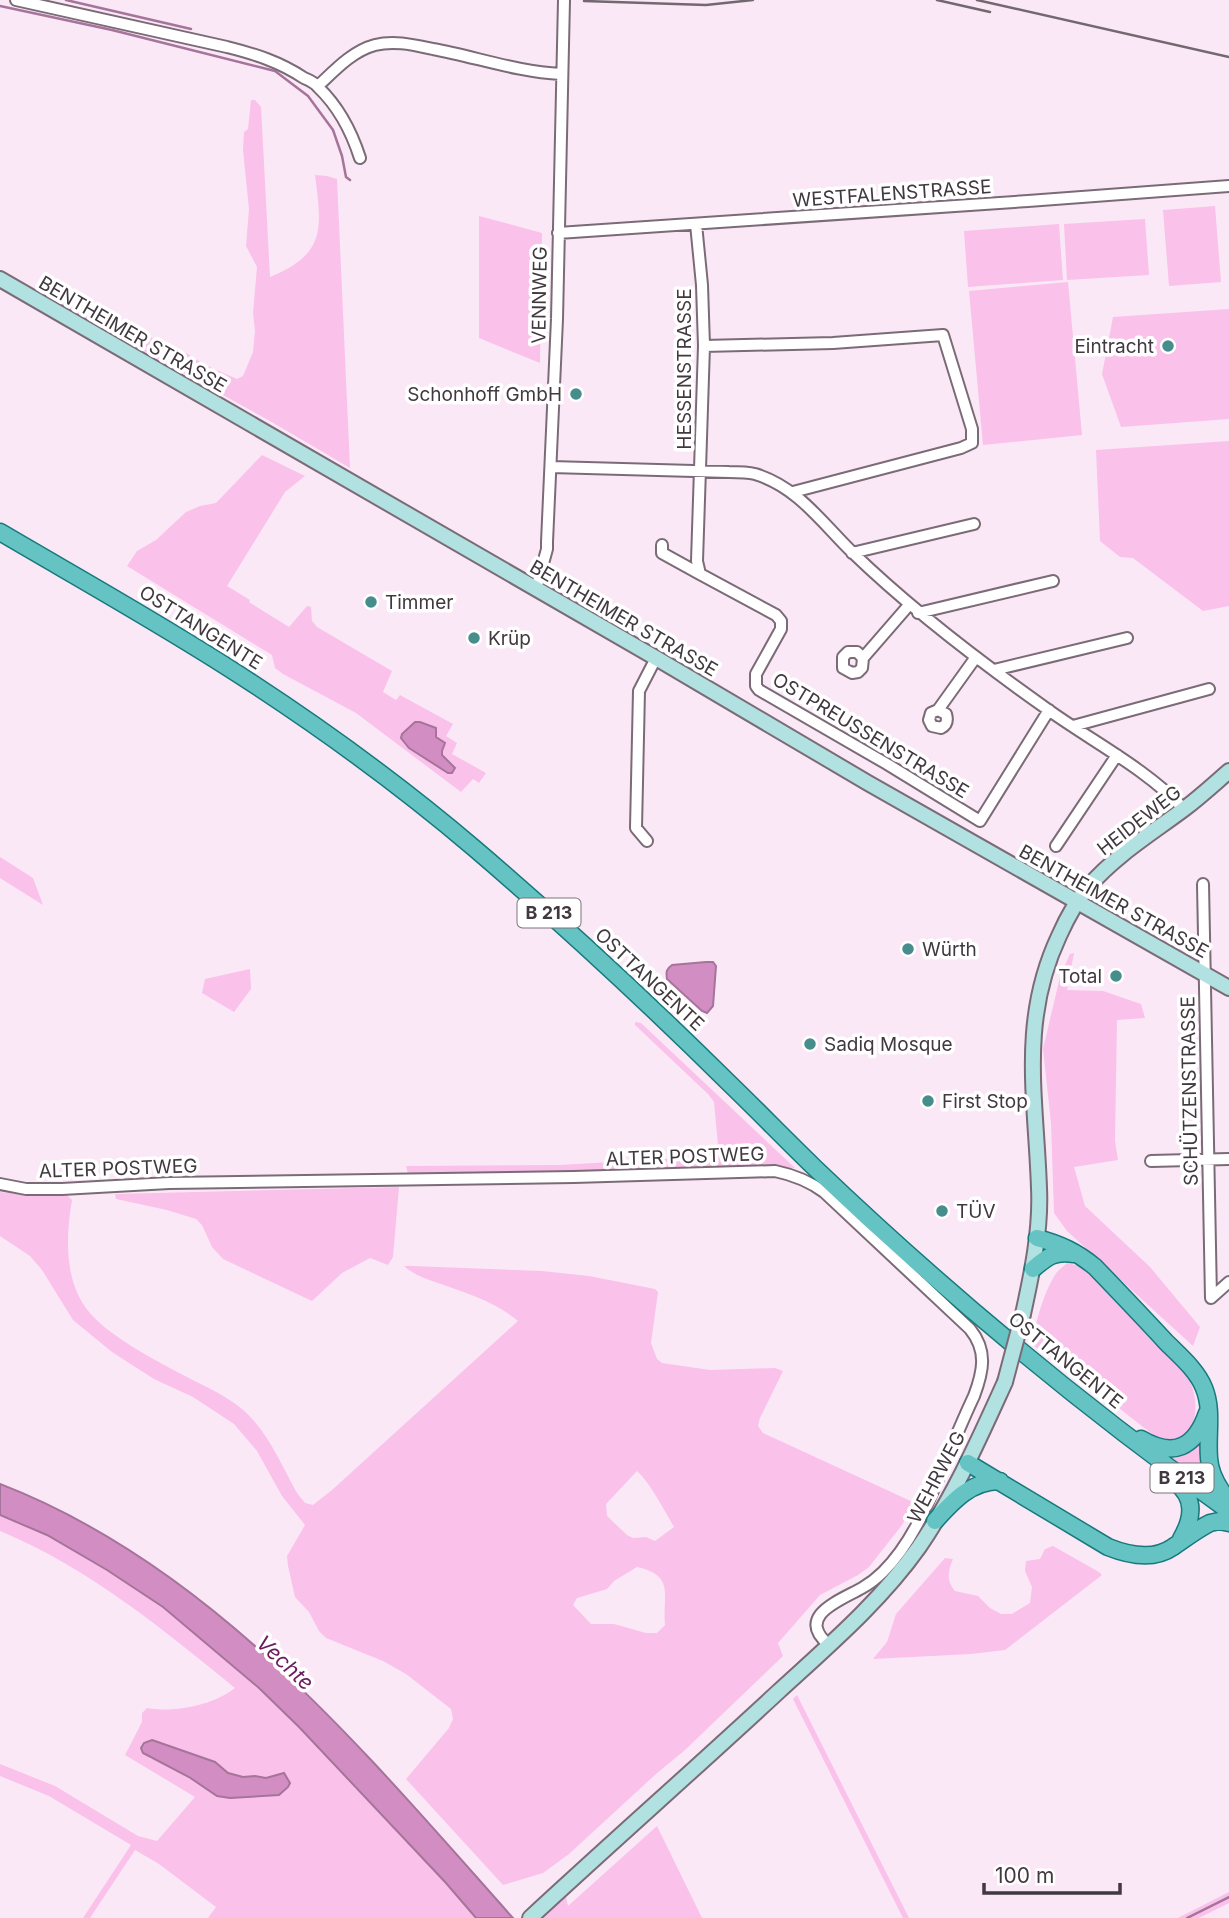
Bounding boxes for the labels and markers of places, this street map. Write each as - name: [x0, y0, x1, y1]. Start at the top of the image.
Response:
- place label: Eintracht: [1074, 335, 1154, 358]
- marker: Eintracht: [1160, 338, 1176, 354]
- place label: Schonhoff GmbH: [407, 383, 562, 406]
- marker: Schonhoff GmbH: [568, 386, 584, 402]
- place label: Timmer: [385, 591, 453, 614]
- marker: Timmer: [363, 594, 379, 610]
- place label: Krüp: [488, 627, 531, 650]
- marker: Krüp: [466, 630, 482, 646]
- place label: Würth: [922, 938, 977, 961]
- marker: Würth: [900, 941, 916, 957]
- place label: Total: [1058, 965, 1102, 988]
- marker: Total: [1108, 968, 1124, 984]
- place label: Sadiq Mosque: [824, 1033, 953, 1056]
- marker: Sadiq Mosque: [802, 1036, 818, 1052]
- place label: First Stop: [942, 1090, 1028, 1113]
- marker: First Stop: [920, 1093, 936, 1109]
- place label: TÜV: [956, 1200, 996, 1223]
- marker: TÜV: [934, 1203, 950, 1219]

